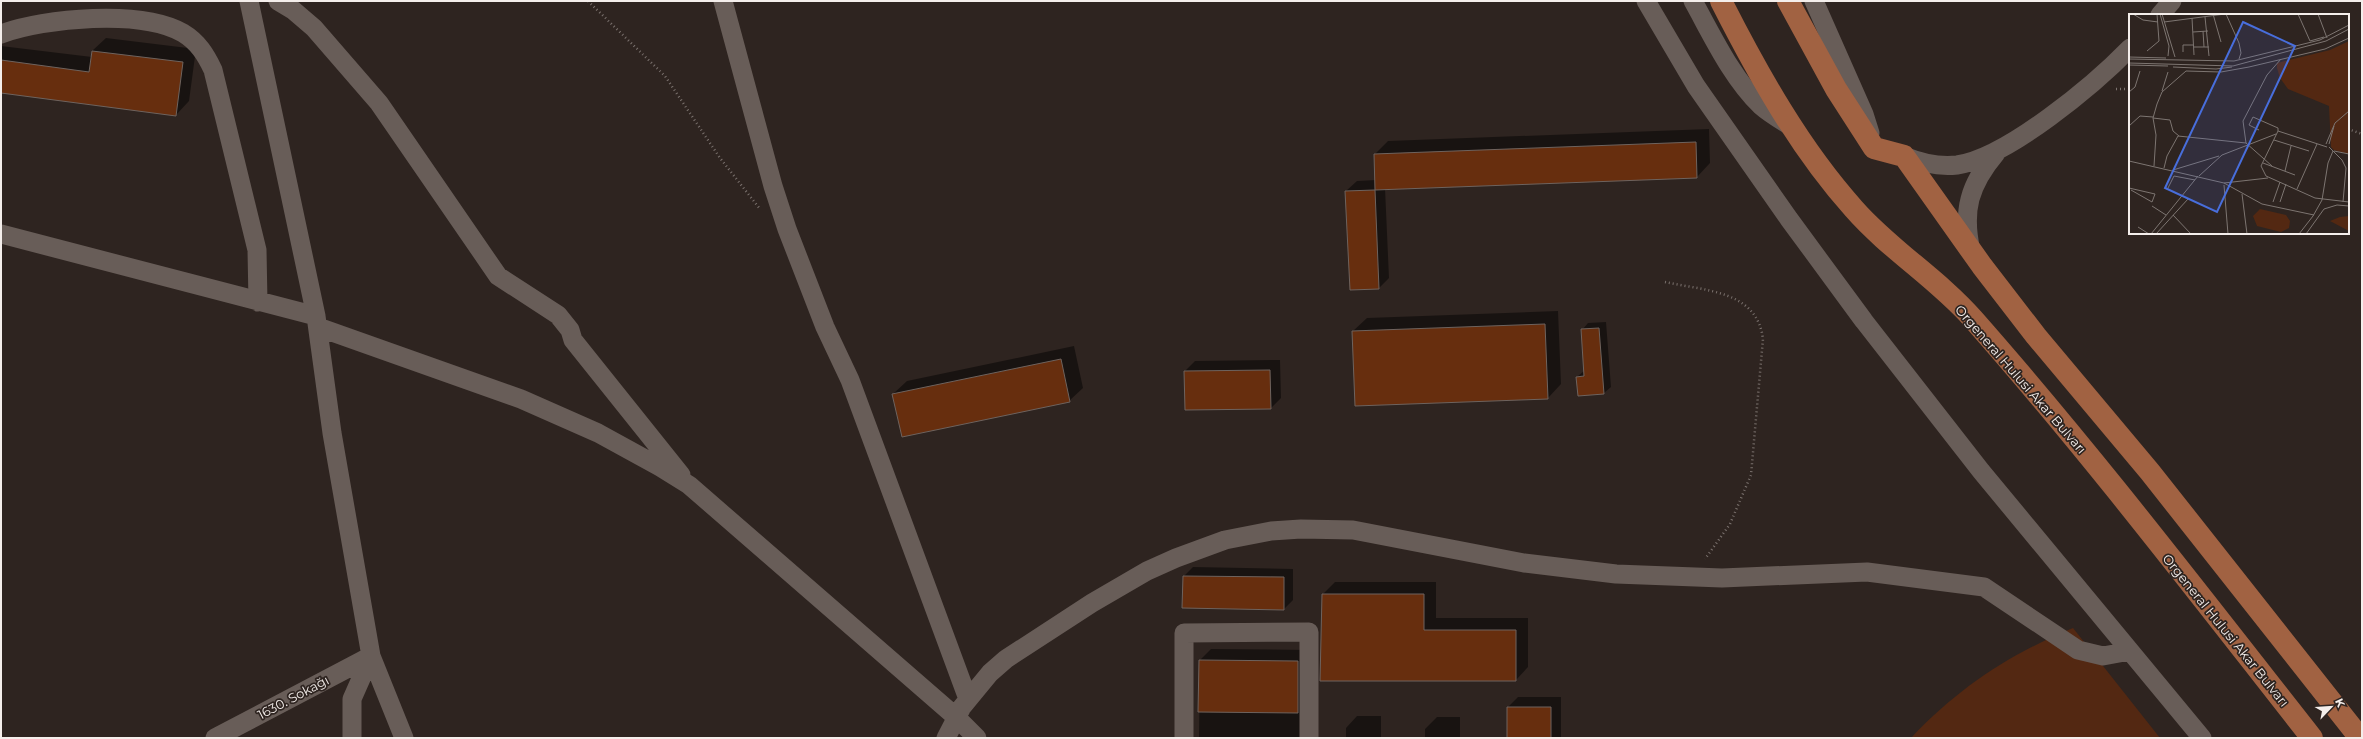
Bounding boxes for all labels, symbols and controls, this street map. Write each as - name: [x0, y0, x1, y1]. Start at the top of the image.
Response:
- inset map: [2129, 14, 2349, 234]
- street label: Orgeneral Hulusi Akar Bulvarı: [1952, 301, 2090, 457]
- street label: Orgeneral Hulusi Akar Bulvarı: [2159, 550, 2293, 710]
- street label: 1630. Sokağı: [255, 672, 331, 722]
- north arrow: [2311, 687, 2351, 727]
- text: K: [2332, 696, 2348, 710]

